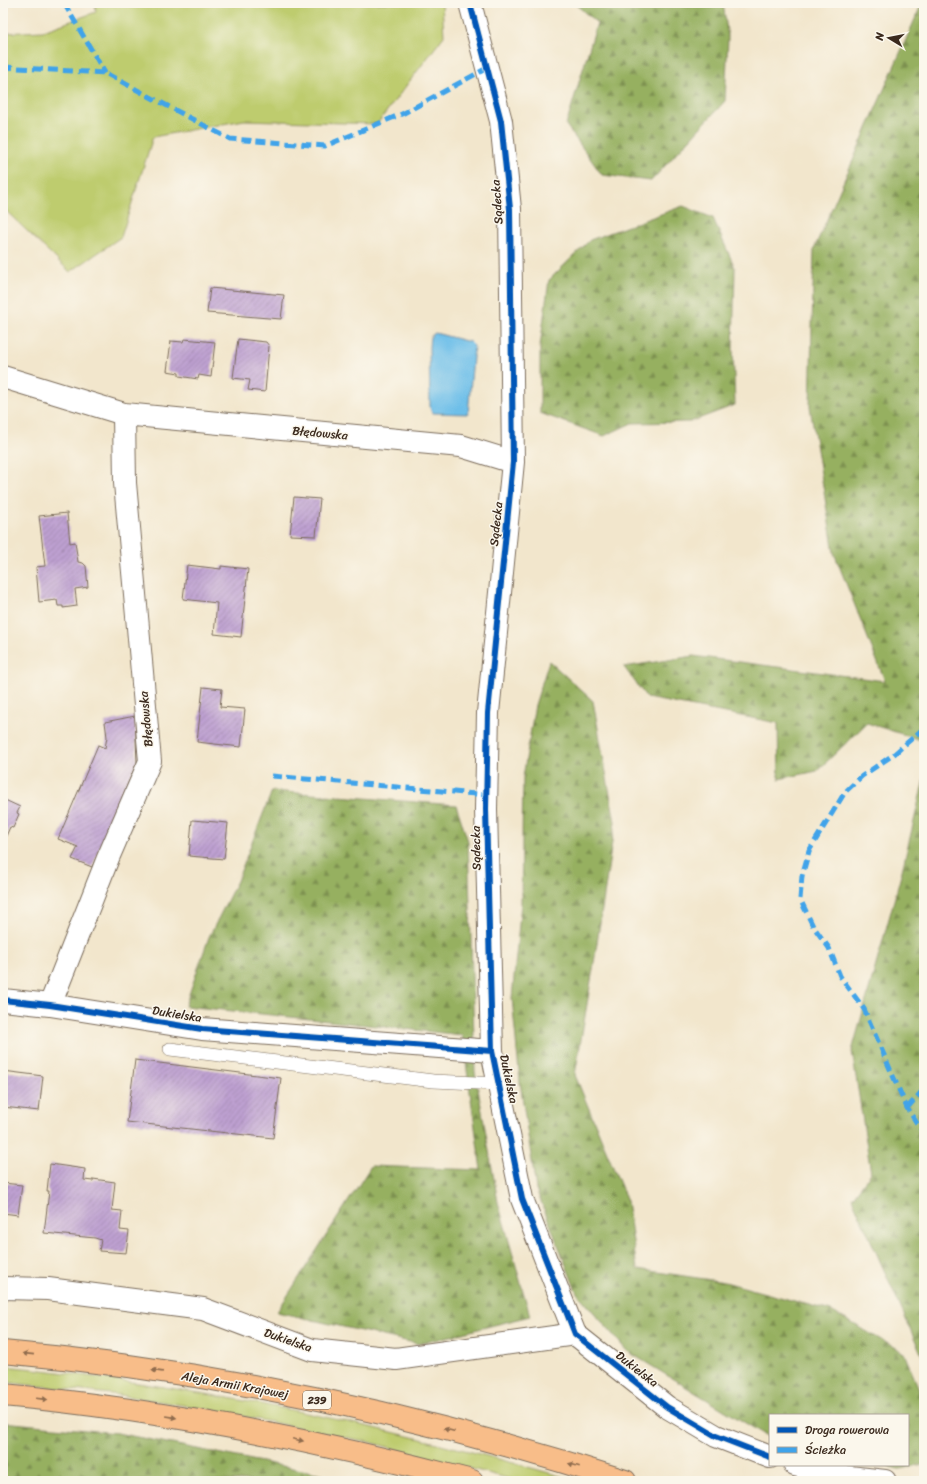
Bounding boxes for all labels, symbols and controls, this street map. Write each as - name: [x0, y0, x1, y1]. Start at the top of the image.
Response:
- north arrow: [869, 18, 909, 58]
- text: N: [869, 31, 890, 43]
- street label: Sądecka: [484, 178, 510, 225]
- street label: Błędowska: [291, 420, 350, 446]
- street label: Sądecka: [483, 500, 509, 547]
- street label: Błędowska: [133, 689, 159, 748]
- street label: Sądecka: [465, 825, 487, 870]
- street label: Dukielska: [151, 999, 203, 1029]
- street label: Dukielska: [493, 1052, 525, 1106]
- street label: Dukielska: [261, 1321, 315, 1359]
- street label: Dukielska: [611, 1345, 663, 1393]
- one-way arrow: [22, 1351, 34, 1357]
- street label: Aleja Armii Krajowej: [179, 1365, 290, 1405]
- one-way arrow: [151, 1368, 163, 1374]
- road number: 239: [303, 1391, 331, 1409]
- one-way arrow: [36, 1396, 48, 1402]
- one-way arrow: [164, 1414, 177, 1420]
- legend: [769, 1414, 909, 1466]
- text: Droga rowerowa: [805, 1419, 889, 1441]
- one-way arrow: [443, 1427, 455, 1433]
- one-way arrow: [292, 1438, 305, 1444]
- text: Ścieżka: [805, 1439, 846, 1461]
- one-way arrow: [568, 1462, 580, 1468]

